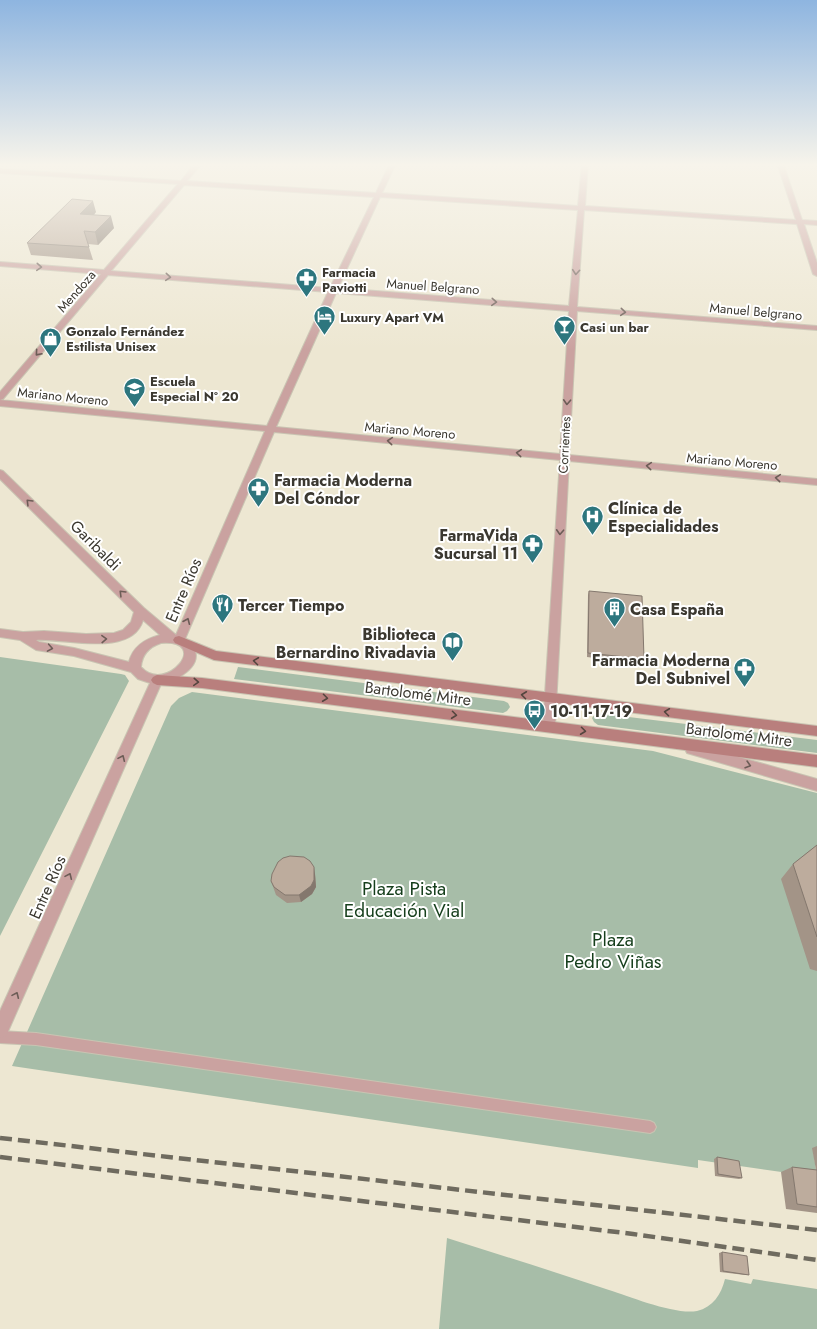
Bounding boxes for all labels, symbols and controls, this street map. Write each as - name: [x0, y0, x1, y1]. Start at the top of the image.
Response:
- one-way arrow: [36, 263, 42, 272]
- place label: Farmacia Paviotti: [322, 263, 376, 297]
- street label: Mendoza: [53, 266, 100, 317]
- pharmacy icon: Farmacia Paviotti: [293, 266, 319, 299]
- one-way arrow: [571, 269, 580, 275]
- one-way arrow: [165, 273, 172, 282]
- street label: Manuel Belgrano: [386, 274, 480, 299]
- one-way arrow: [491, 298, 497, 307]
- street label: Manuel Belgrano: [709, 298, 803, 325]
- hotel icon: Luxury Apart VM: [311, 304, 337, 337]
- place label: Luxury Apart VM: [340, 308, 444, 327]
- one-way arrow: [620, 308, 626, 317]
- bar icon: Casi un bar: [551, 314, 577, 347]
- place label: Casi un bar: [580, 318, 649, 337]
- place label: Gonzalo Fernández Estilista Unisex: [66, 322, 184, 356]
- shop icon: Gonzalo Fernández Estilista Unisex: [37, 325, 63, 358]
- one-way arrow: [35, 349, 42, 356]
- place label: Escuela Especial Nº 20: [150, 372, 239, 406]
- school or university icon: Escuela Especial Nº 20: [122, 375, 148, 408]
- street label: Mariano Moreno: [17, 382, 109, 411]
- one-way arrow: [562, 399, 571, 405]
- street label: Corrientes: [554, 416, 575, 474]
- street label: Mariano Moreno: [364, 417, 456, 444]
- one-way arrow: [387, 437, 393, 446]
- street label: Mariano Moreno: [686, 448, 778, 475]
- one-way arrow: [516, 449, 522, 458]
- one-way arrow: [646, 461, 652, 470]
- place label: Farmacia Moderna Del Cóndor: [274, 469, 412, 510]
- one-way arrow: [775, 474, 781, 483]
- pharmacy icon: Farmacia Moderna Del Cóndor: [245, 476, 271, 509]
- place label: Clínica de Especialidades: [608, 497, 719, 538]
- one-way arrow: [26, 499, 34, 507]
- hospital icon: Clínica de Especialidades: [579, 504, 605, 537]
- street label: Garibaldi: [65, 515, 126, 576]
- place label: FarmaVida Sucursal 11: [434, 524, 518, 565]
- one-way arrow: [555, 529, 564, 535]
- pharmacy icon: FarmaVida Sucursal 11: [520, 531, 546, 564]
- street label: Entre Ríos: [160, 555, 207, 626]
- one-way arrow: [119, 590, 127, 598]
- restaurant icon: Tercer Tiempo: [209, 592, 235, 625]
- place label: Tercer Tiempo: [238, 594, 344, 617]
- building icon: Casa España: [602, 596, 628, 629]
- place label: Casa España: [630, 598, 724, 621]
- one-way arrow: [182, 618, 190, 625]
- place label: Biblioteca Bernardino Rivadavia: [276, 623, 436, 664]
- library icon: Biblioteca Bernardino Rivadavia: [439, 630, 465, 663]
- one-way arrow: [101, 635, 107, 643]
- one-way arrow: [47, 643, 53, 652]
- place label: Farmacia Moderna Del Subnivel: [592, 649, 730, 690]
- one-way arrow: [253, 656, 259, 665]
- pharmacy icon: Farmacia Moderna Del Subnivel: [732, 656, 758, 689]
- street label: Bartolomé Mitre: [363, 676, 472, 711]
- one-way arrow: [193, 678, 199, 687]
- one-way arrow: [521, 690, 527, 699]
- one-way arrow: [322, 693, 328, 702]
- bus stop icon: 10-11-17-19: [522, 698, 548, 731]
- place label: 10-11-17-19: [550, 700, 632, 723]
- one-way arrow: [664, 708, 670, 717]
- one-way arrow: [451, 710, 457, 719]
- street label: Bartolomé Mitre: [684, 717, 793, 752]
- one-way arrow: [580, 726, 586, 735]
- one-way arrow: [118, 754, 126, 761]
- one-way arrow: [744, 760, 751, 769]
- street label: Entre Ríos: [23, 852, 72, 923]
- one-way arrow: [64, 873, 72, 881]
- park label: Plaza Pista Educación Vial: [344, 875, 464, 924]
- park label: Plaza Pedro Viñas: [564, 926, 662, 975]
- one-way arrow: [11, 991, 19, 999]

